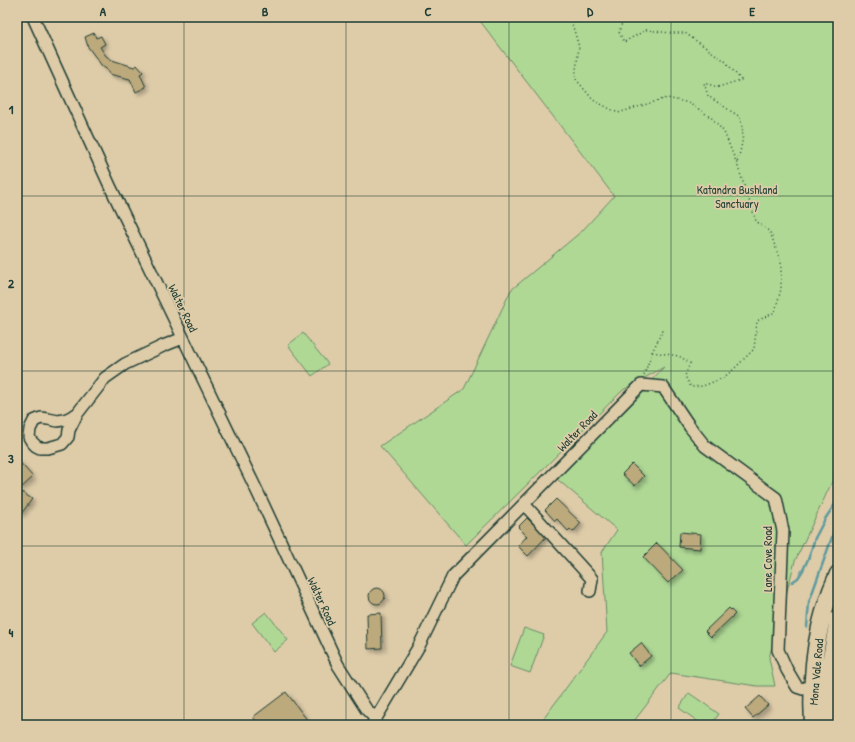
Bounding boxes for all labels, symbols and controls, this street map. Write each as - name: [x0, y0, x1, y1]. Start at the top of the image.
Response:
- text: A: [100, 2, 107, 20]
- text: B: [262, 2, 269, 20]
- text: C: [424, 2, 432, 20]
- text: D: [587, 2, 594, 20]
- text: E: [749, 2, 755, 20]
- text: 1: [9, 100, 14, 118]
- park label: Katandra Bushland Sanctuary: [697, 181, 778, 212]
- text: 2: [8, 274, 15, 292]
- street label: Walter Road: [164, 281, 202, 335]
- street label: Walter Road: [553, 406, 601, 455]
- text: 3: [8, 449, 14, 467]
- street label: Lane Cove Road: [759, 526, 776, 592]
- street label: Walter Road: [303, 574, 341, 628]
- text: 4: [9, 623, 14, 641]
- street label: Mona Vale Road: [805, 638, 827, 706]

